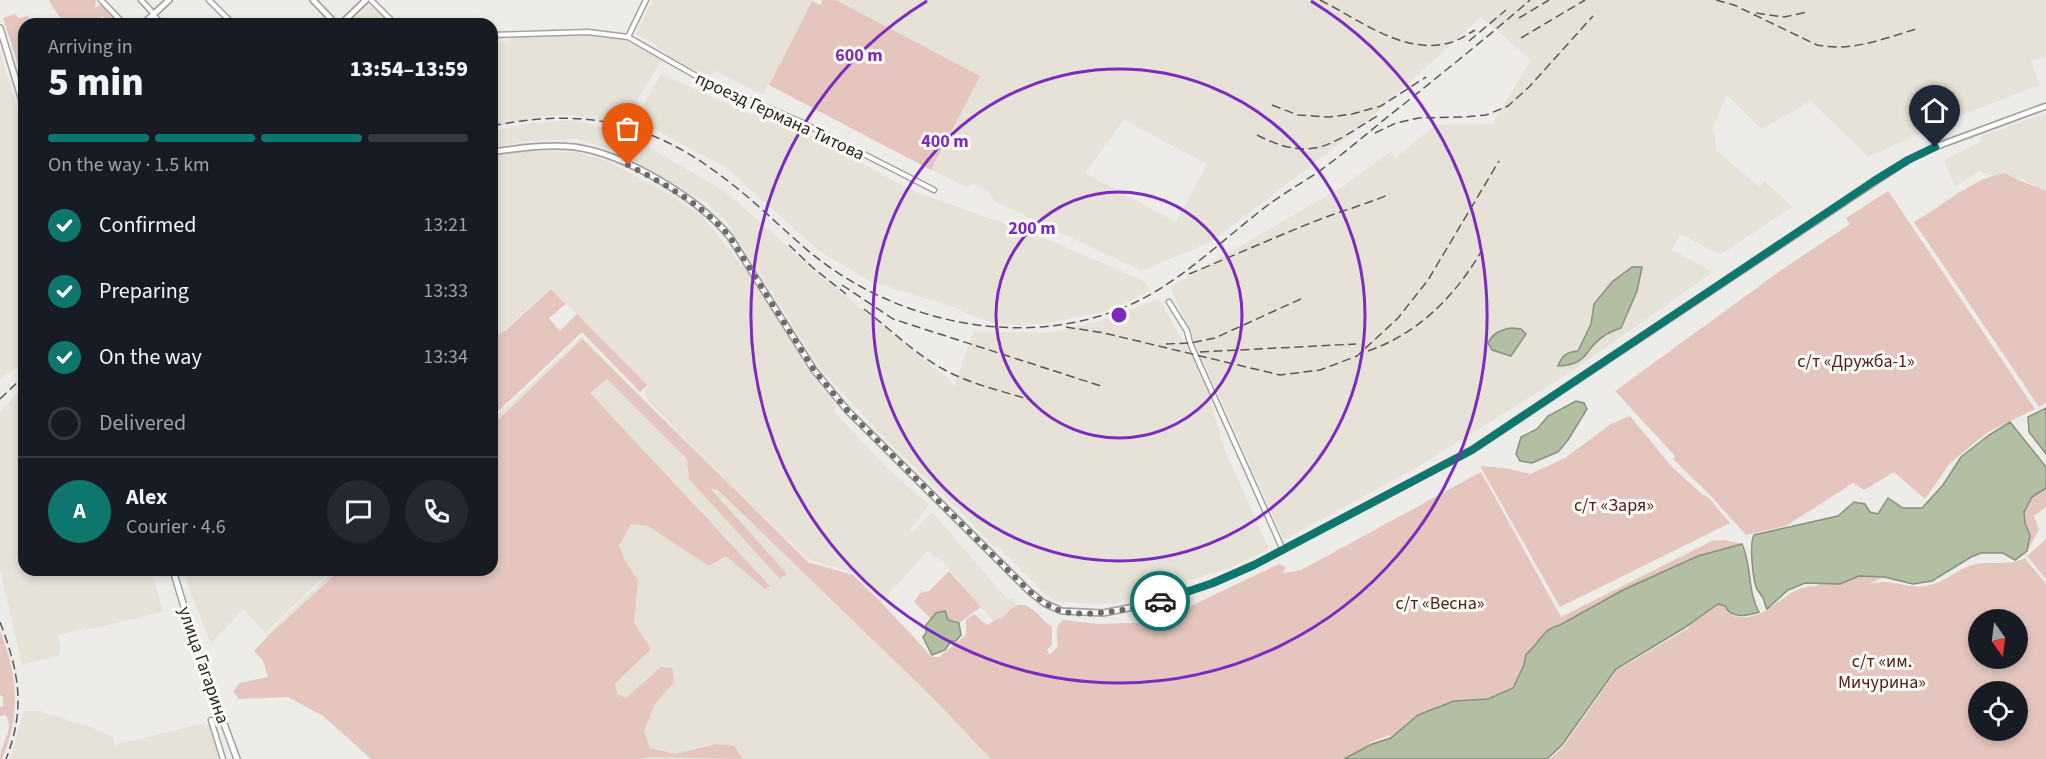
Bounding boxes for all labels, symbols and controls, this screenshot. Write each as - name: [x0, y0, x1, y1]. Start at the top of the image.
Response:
- text: Arriving in: [48, 33, 133, 61]
- text: 600 m: [835, 43, 883, 68]
- text: 13:54–13:59: [350, 53, 468, 85]
- text: 5 min: [48, 55, 144, 111]
- street label: проезд Германа Титова: [691, 66, 869, 167]
- pin: [1909, 85, 1960, 147]
- icon: home: [1918, 94, 1951, 127]
- pin: [602, 103, 653, 165]
- icon: bag: [611, 112, 644, 145]
- text: 400 m: [921, 129, 969, 154]
- text: On the way · 1.5 km: [48, 151, 210, 179]
- icon: check: [48, 209, 81, 242]
- text: Confirmed: [99, 209, 196, 241]
- text: 13:21: [423, 211, 468, 239]
- text: 200 m: [1008, 216, 1056, 241]
- icon: check: [48, 275, 81, 308]
- text: Preparing: [99, 275, 189, 307]
- text: 13:33: [423, 277, 468, 305]
- centre of rings: [1109, 305, 1129, 325]
- icon: check: [48, 341, 81, 374]
- text: On the way: [99, 341, 202, 373]
- text: 13:34: [423, 343, 468, 371]
- park label: с/т «Дружба-1»: [1797, 349, 1915, 374]
- text: Delivered: [99, 407, 186, 439]
- button: chat: [327, 480, 390, 543]
- button: phone: [405, 480, 468, 543]
- text: Alex: [126, 481, 167, 513]
- park label: с/т «Заря»: [1574, 493, 1654, 518]
- text: A: [73, 495, 86, 527]
- text: Courier · 4.6: [126, 513, 226, 541]
- courier: [1130, 571, 1190, 631]
- icon: car: [1144, 585, 1177, 618]
- park label: с/т «Весна»: [1396, 591, 1484, 616]
- street label: улица Гагарина: [172, 603, 235, 727]
- north arrow: [1968, 609, 2028, 669]
- map controls: [1968, 609, 2028, 741]
- park label: с/т «им. Мичурина»: [1838, 649, 1926, 695]
- button: locate: [1968, 681, 2028, 741]

